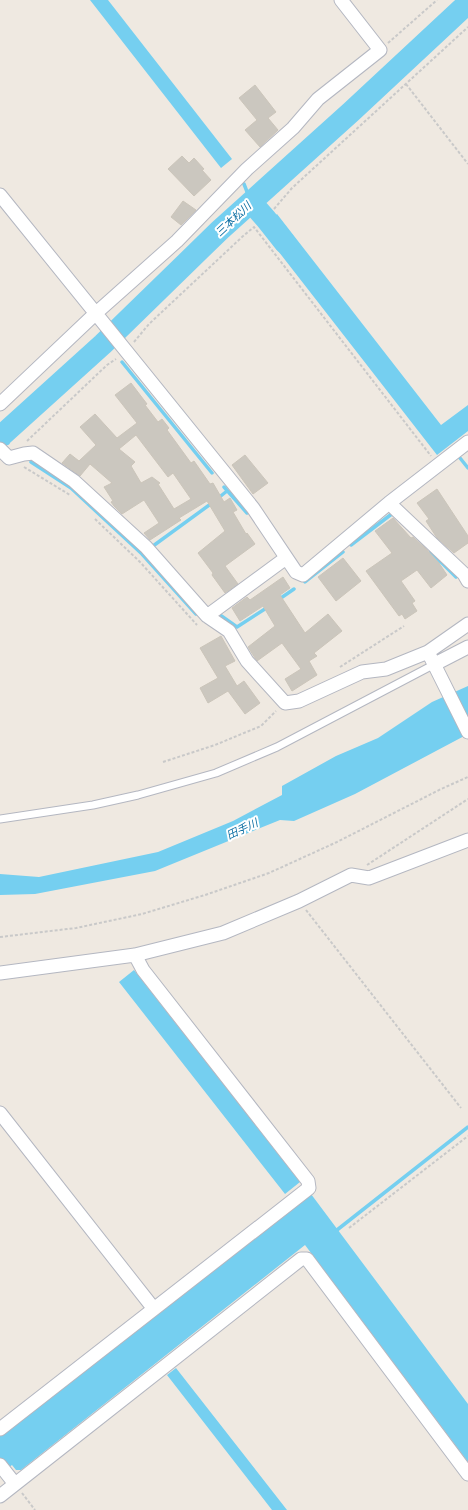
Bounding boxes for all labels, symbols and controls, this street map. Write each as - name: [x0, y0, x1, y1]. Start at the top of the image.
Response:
- water label: 三本松川: [213, 199, 255, 239]
- water label: 田手川: [225, 816, 261, 842]

